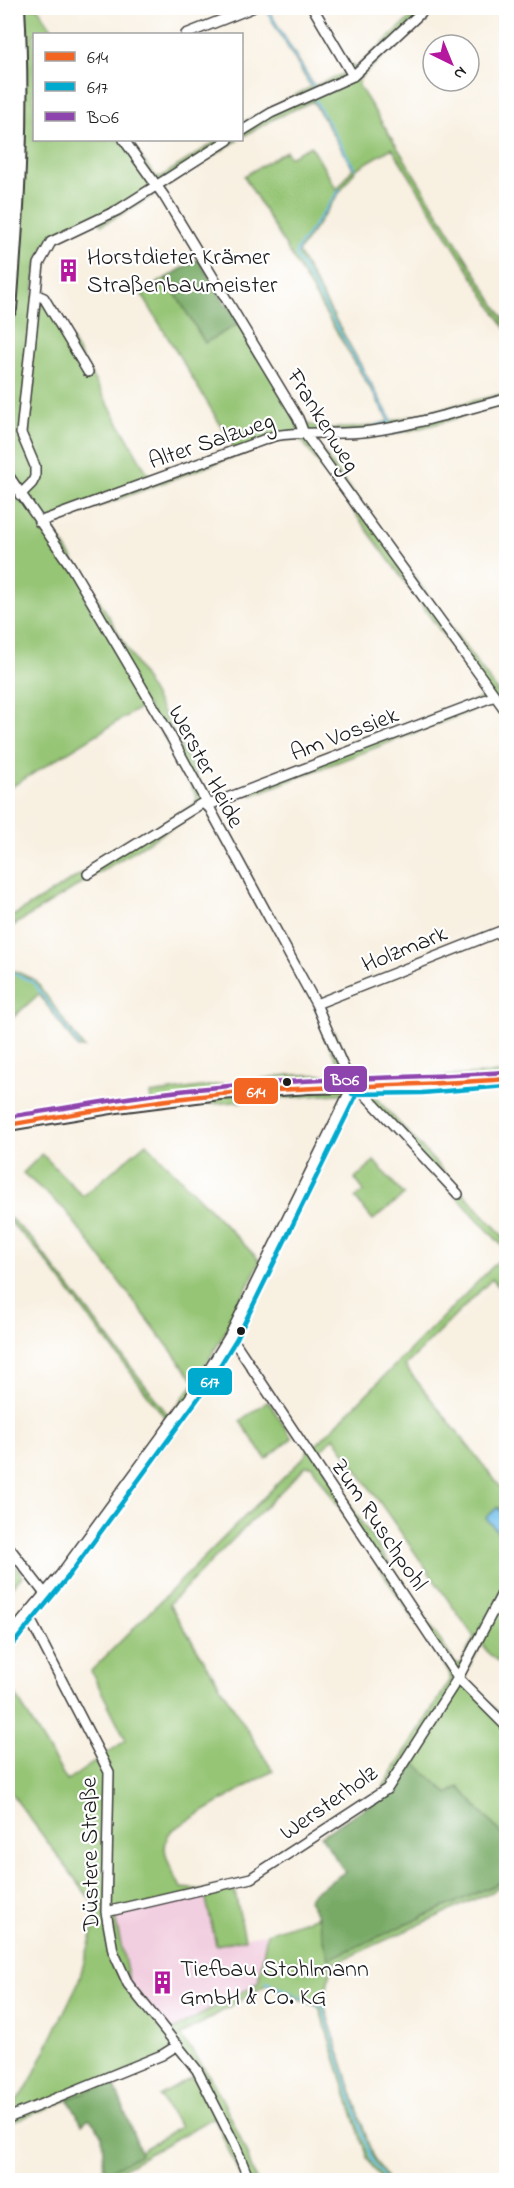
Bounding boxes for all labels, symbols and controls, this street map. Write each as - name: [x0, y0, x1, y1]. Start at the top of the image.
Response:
- legend: [33, 33, 243, 141]
- north arrow: [421, 33, 481, 93]
- text: 614: [87, 46, 109, 72]
- text: N: [448, 60, 472, 85]
- text: 617: [87, 76, 109, 102]
- text: BO6: [86, 106, 119, 132]
- place label: Horstdieter Krämer Straßenbaumeister: [87, 241, 278, 304]
- building icon: Horstdieter Krämer Straßenbaumeister: [56, 257, 82, 283]
- street label: Frankenweg: [276, 362, 368, 480]
- street label: Alter Salzweg: [144, 405, 279, 480]
- street label: Am Vossiek: [286, 699, 404, 772]
- street label: Werster Heide: [158, 700, 252, 835]
- street label: Holzmark: [357, 917, 453, 983]
- line badge: BO6: [323, 1065, 368, 1093]
- text: BO6: [330, 1069, 360, 1093]
- unlabelled marker: [281, 1076, 293, 1088]
- line badge: 614: [233, 1077, 279, 1105]
- text: 614: [246, 1081, 266, 1105]
- unlabelled marker: [235, 1325, 247, 1337]
- line badge: 617: [187, 1367, 233, 1396]
- text: 617: [200, 1371, 220, 1395]
- street label: Zum Ruschpohl: [321, 1452, 435, 1599]
- street label: Wersterholz: [273, 1757, 386, 1851]
- street label: Düstere Straße: [73, 1777, 110, 1932]
- place label: Tiefbau Stohlmann GmbH & Co. KG: [180, 1953, 369, 2016]
- building icon: Tiefbau Stohlmann GmbH & Co. KG: [149, 1969, 175, 1995]

